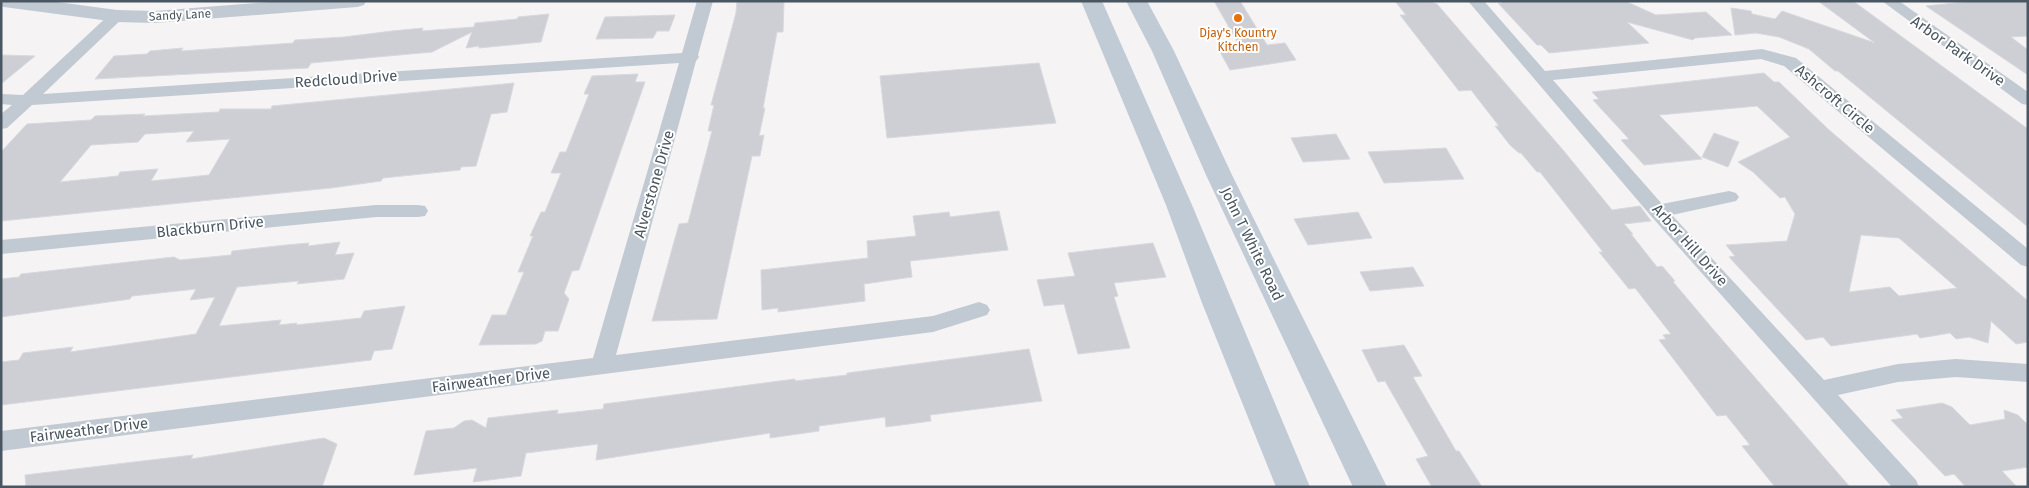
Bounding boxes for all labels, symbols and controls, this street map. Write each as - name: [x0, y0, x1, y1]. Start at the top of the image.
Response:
- street label: Sandy Lane: [149, 6, 211, 24]
- marker: Djay's Kountry Kitchen: [1232, 12, 1244, 24]
- street label: Arbor Park Drive: [1908, 12, 2008, 90]
- place label: Djay's Kountry Kitchen: [1199, 26, 1277, 54]
- street label: Ashcroft Circle: [1792, 61, 1878, 137]
- street label: Redcloud Drive: [294, 66, 398, 92]
- street label: Alverstone Drive: [630, 128, 678, 240]
- street label: John T White Road: [1217, 184, 1287, 304]
- street label: Arbor Hill Drive: [1648, 200, 1732, 290]
- street label: Blackburn Drive: [155, 212, 265, 242]
- street label: Fairweather Drive: [431, 364, 551, 396]
- street label: Fairweather Drive: [29, 414, 149, 446]

